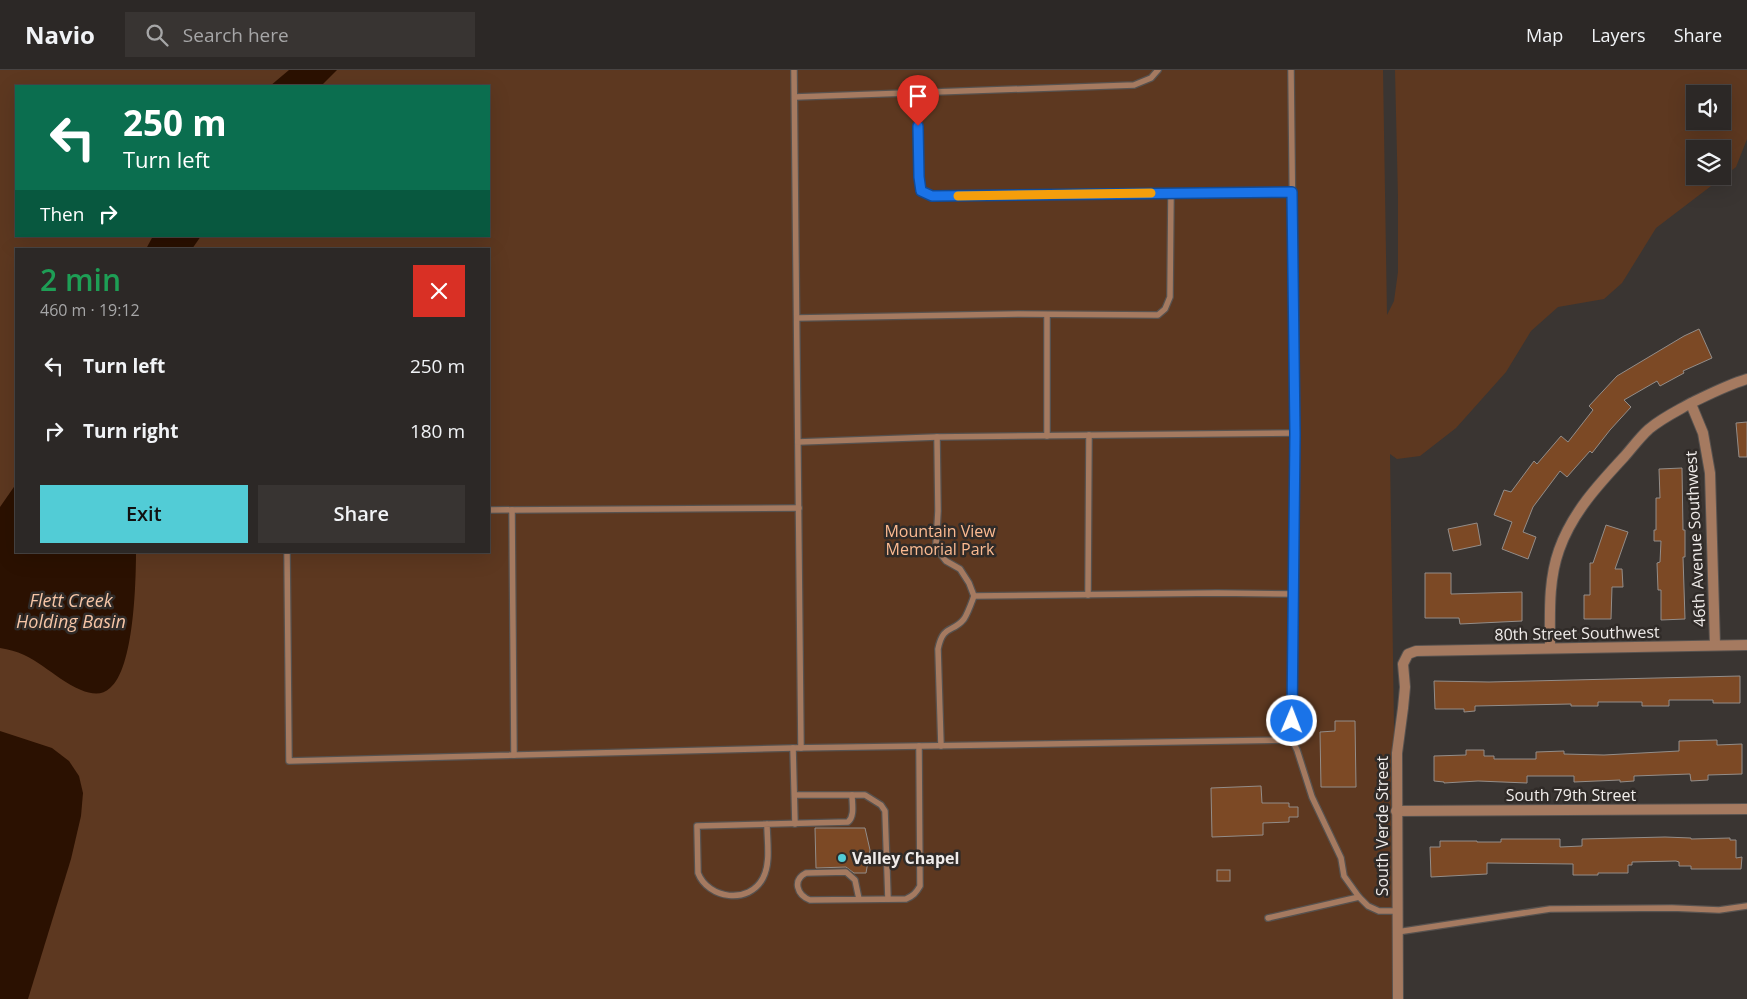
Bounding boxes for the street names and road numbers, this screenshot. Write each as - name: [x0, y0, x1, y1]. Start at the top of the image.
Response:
- street label: 46th Avenue Southwest: [1679, 450, 1711, 628]
- street label: 80th Street Southwest: [1494, 621, 1660, 645]
- street label: South Verde Street: [1371, 755, 1393, 896]
- street label: South 79th Street: [1506, 784, 1637, 806]

